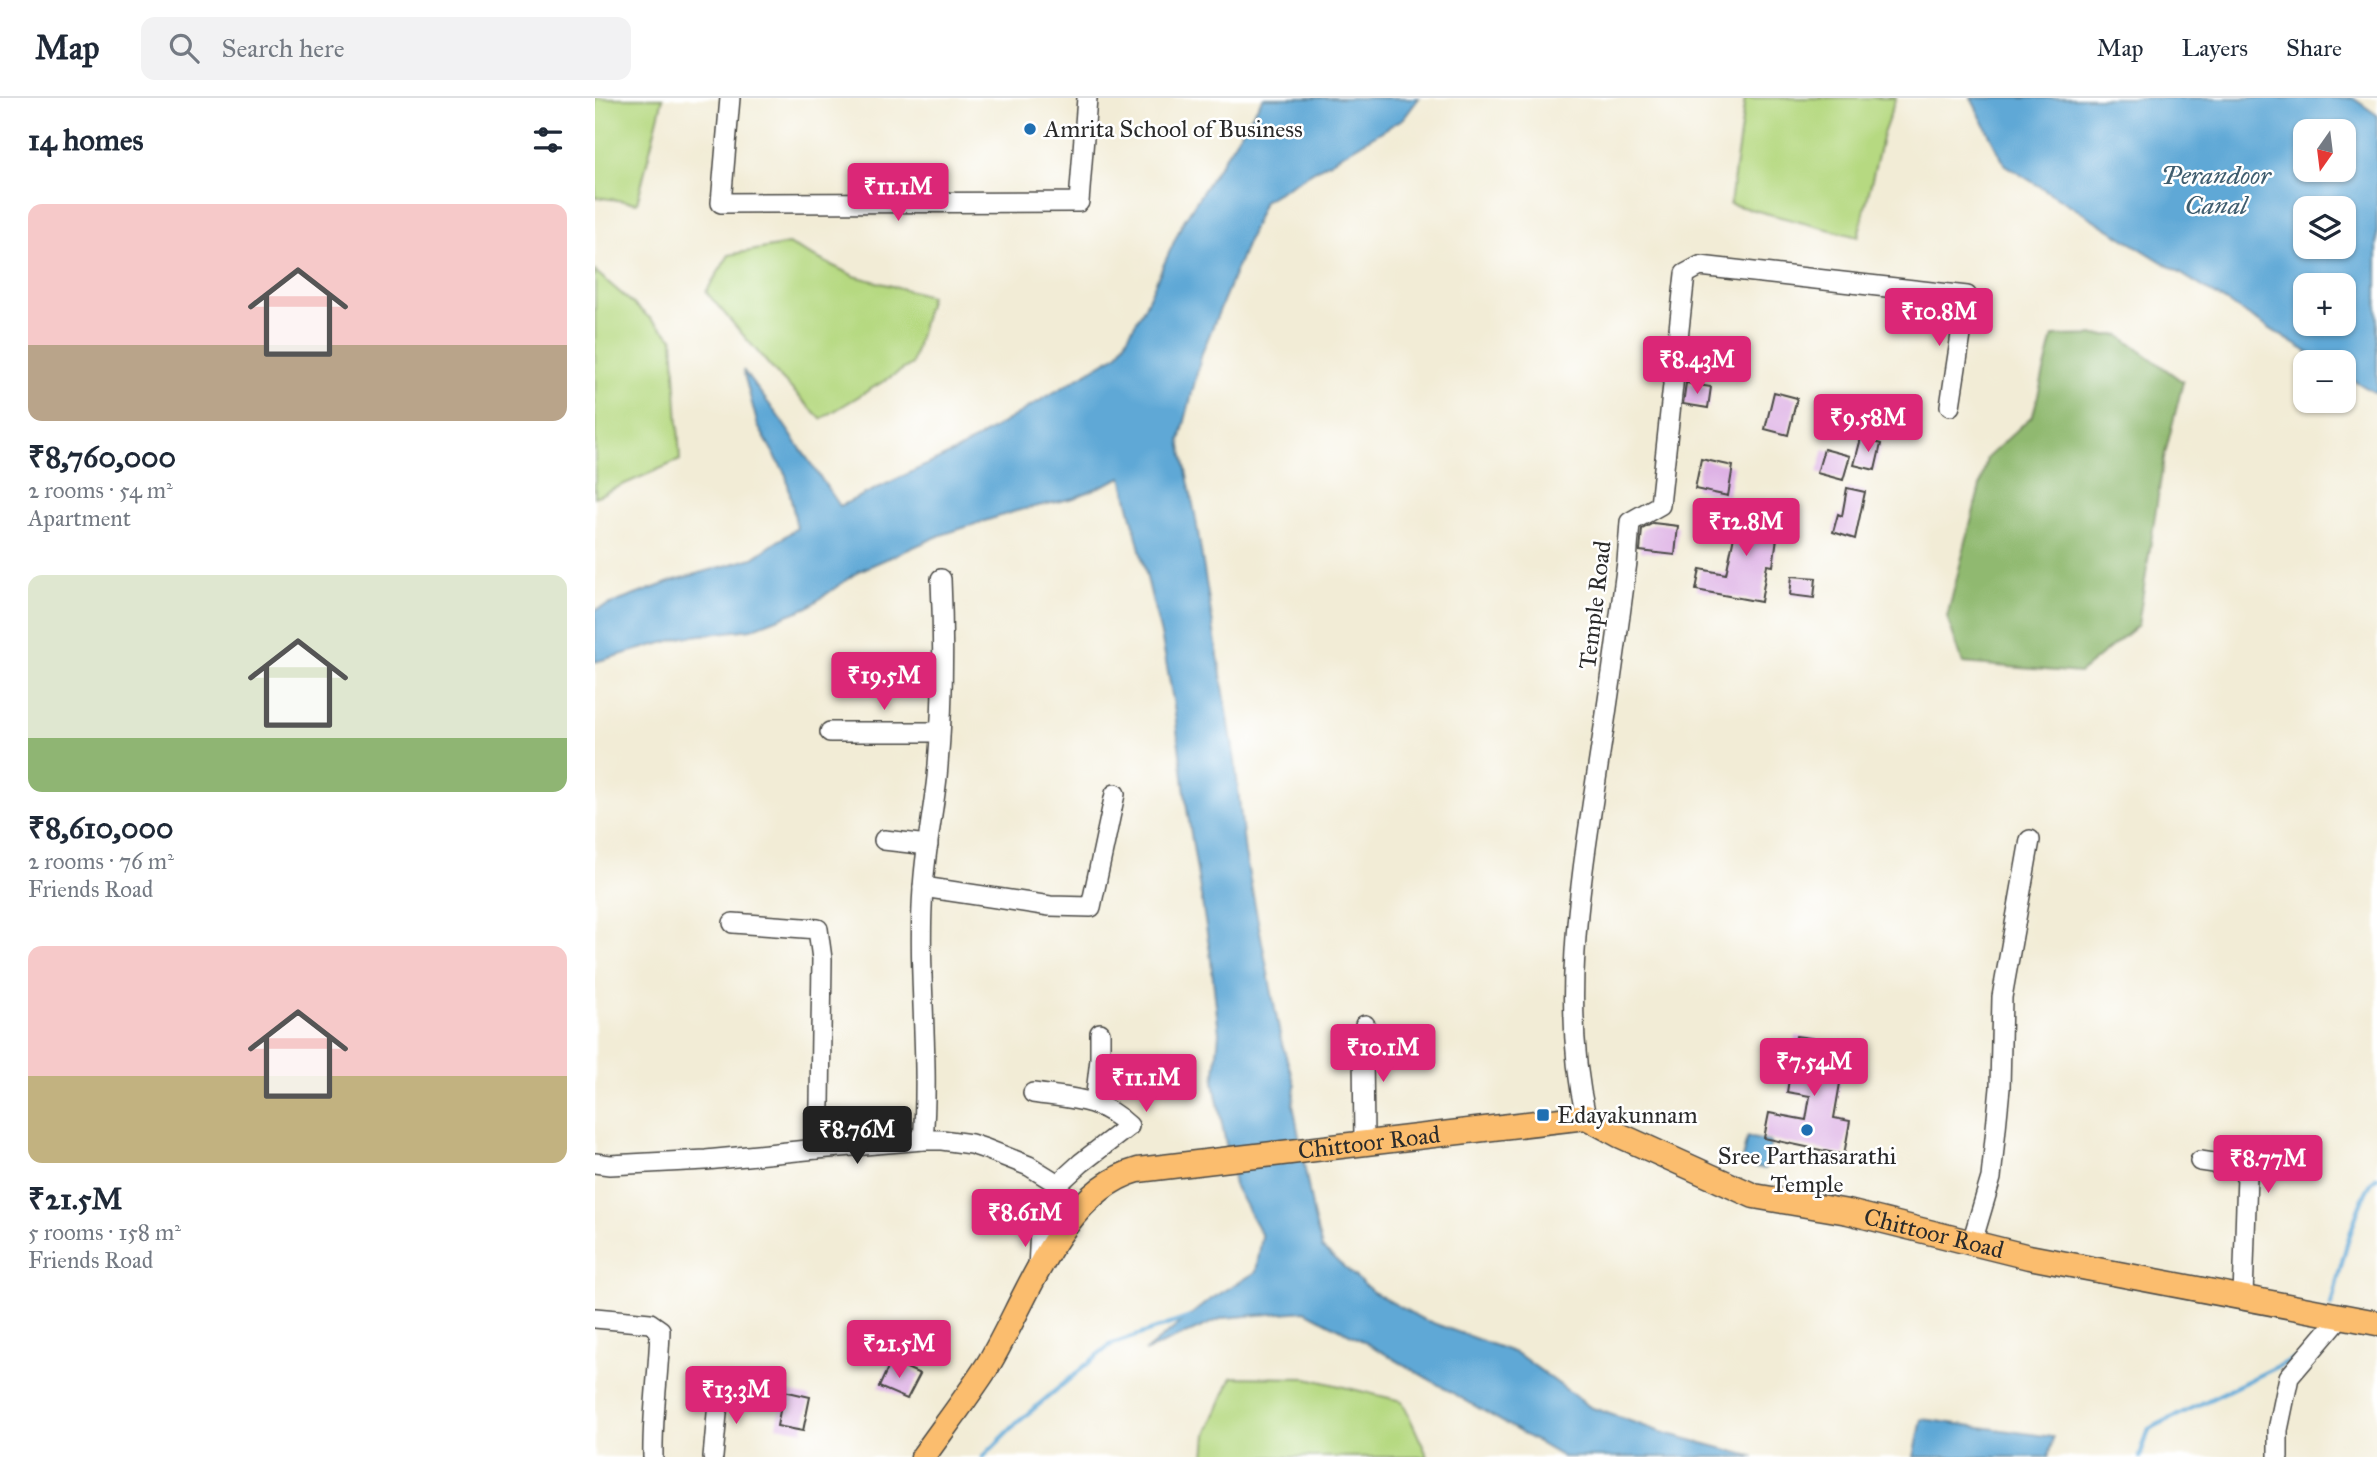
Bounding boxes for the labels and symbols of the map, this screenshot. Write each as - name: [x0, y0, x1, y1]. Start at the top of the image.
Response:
- place label: Amrita School of Business: [1043, 114, 1303, 144]
- north arrow: [2293, 119, 2355, 182]
- marker: Amrita School of Business: [1022, 121, 1038, 137]
- water label: Perandoor Canal: [2161, 159, 2272, 221]
- pin: ₹11.1M: [841, 164, 955, 223]
- pin: ₹10.8M: [1882, 288, 1996, 348]
- pin: ₹8.43M: [1640, 336, 1754, 396]
- pin: ₹9.58M: [1811, 394, 1925, 454]
- pin: ₹12.8M: [1689, 498, 1803, 558]
- street label: Temple Road: [1572, 539, 1618, 671]
- pin: ₹19.5M: [827, 652, 941, 712]
- pin: ₹10.1M: [1326, 1024, 1440, 1084]
- pin: ₹7.54M: [1757, 1038, 1871, 1098]
- pin: ₹11.1M: [1089, 1054, 1203, 1114]
- place label: Edayakunnam: [1557, 1100, 1698, 1130]
- pin: ₹8.76M: [800, 1107, 914, 1166]
- marker: Edayakunnam: [1535, 1107, 1551, 1123]
- street label: Chittoor Road: [1296, 1119, 1442, 1166]
- marker: Sree Parthasarathi Temple: [1799, 1122, 1815, 1138]
- pin: ₹8.77M: [2211, 1136, 2325, 1195]
- place label: Sree Parthasarathi Temple: [1718, 1141, 1897, 1199]
- pin: ₹8.61M: [968, 1190, 1082, 1249]
- street label: Chittoor Road: [1861, 1202, 2007, 1265]
- pin: ₹21.5M: [842, 1320, 956, 1380]
- pin: ₹13.3M: [679, 1366, 793, 1426]

